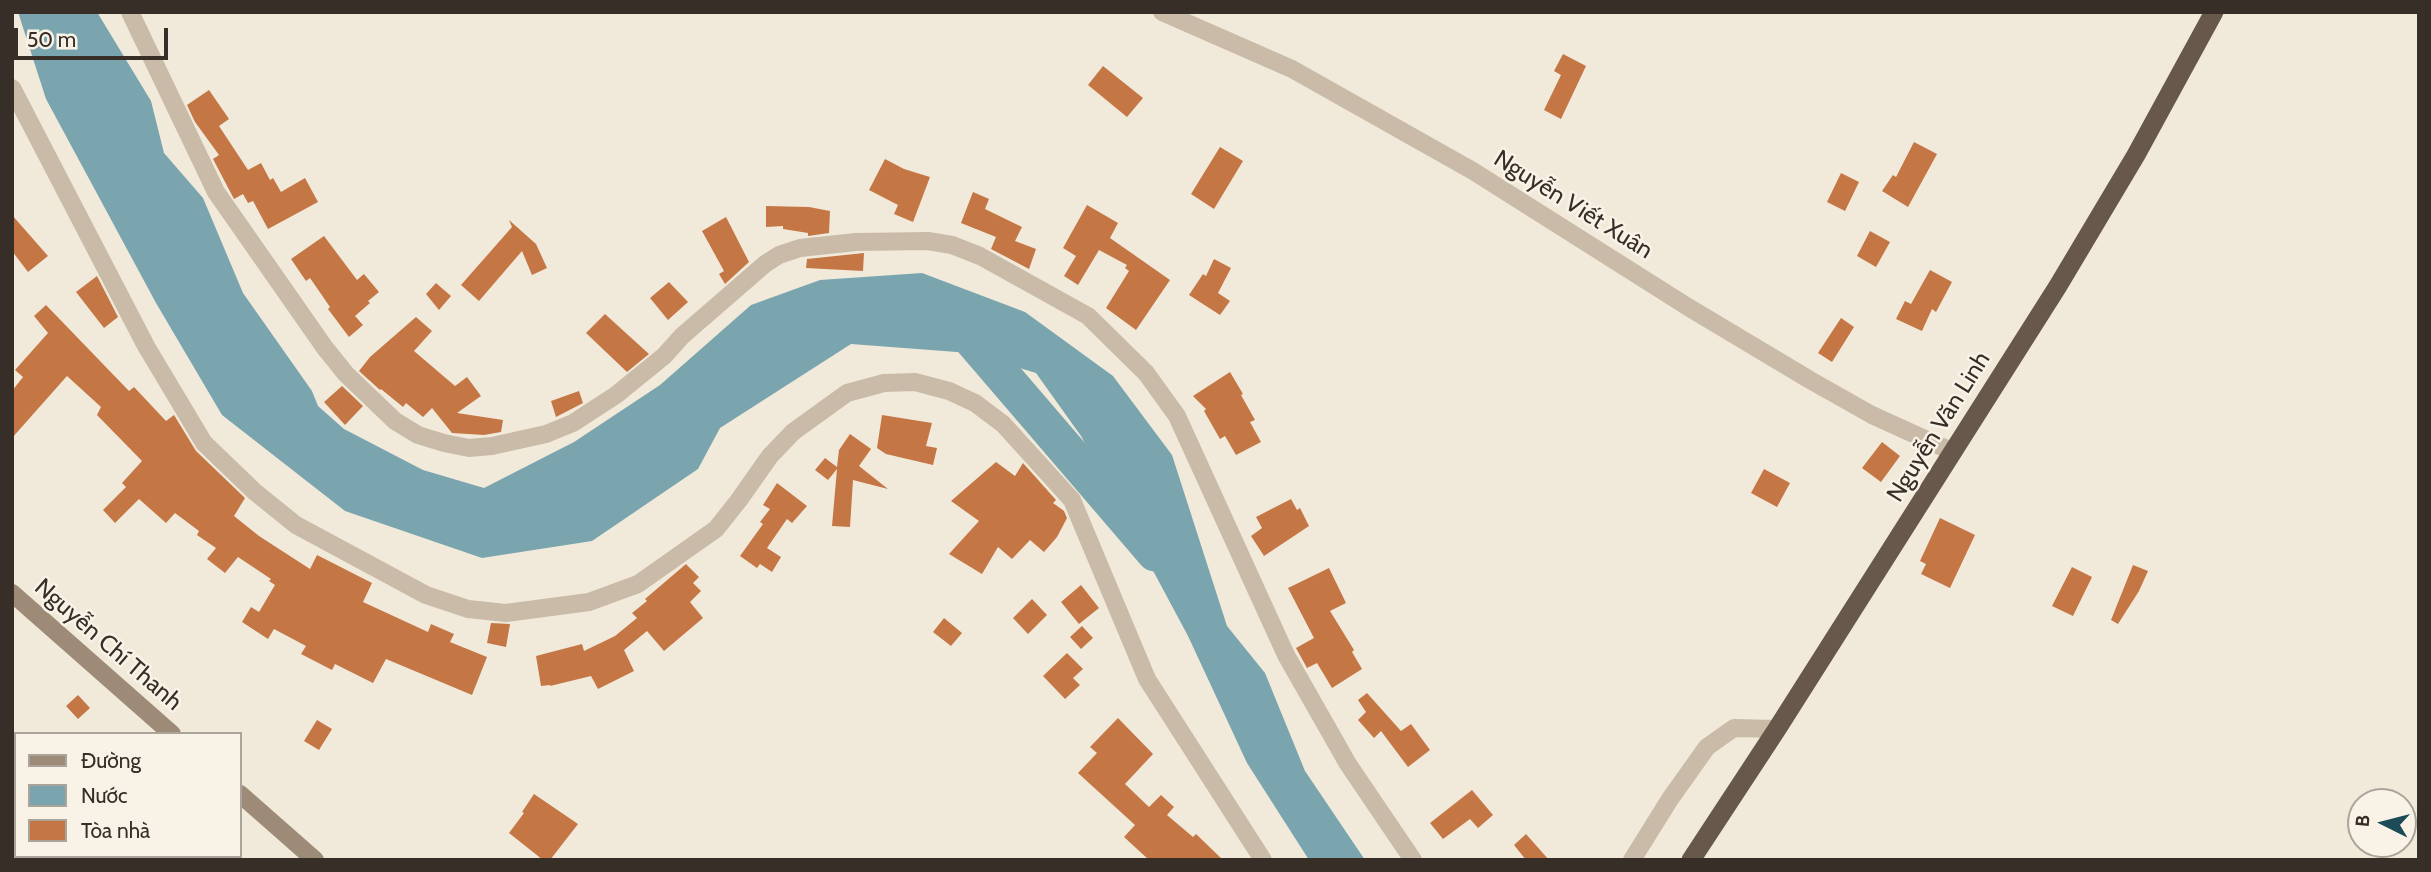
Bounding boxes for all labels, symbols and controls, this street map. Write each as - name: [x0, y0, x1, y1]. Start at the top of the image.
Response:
- scale bar: [18, 14, 172, 58]
- text: 50 m: [27, 27, 76, 52]
- street label: Nguyễn Viết Xuân: [1488, 145, 1658, 265]
- street label: Nguyễn Văn Linh: [1881, 347, 1997, 507]
- street label: Nguyễn Chí Thanh: [28, 573, 188, 717]
- legend: [14, 732, 242, 858]
- text: Đường: [81, 748, 141, 773]
- text: Nước: [81, 783, 128, 808]
- north arrow: [2347, 788, 2417, 858]
- text: B: [2351, 814, 2375, 828]
- text: Tòa nhà: [81, 818, 150, 843]

